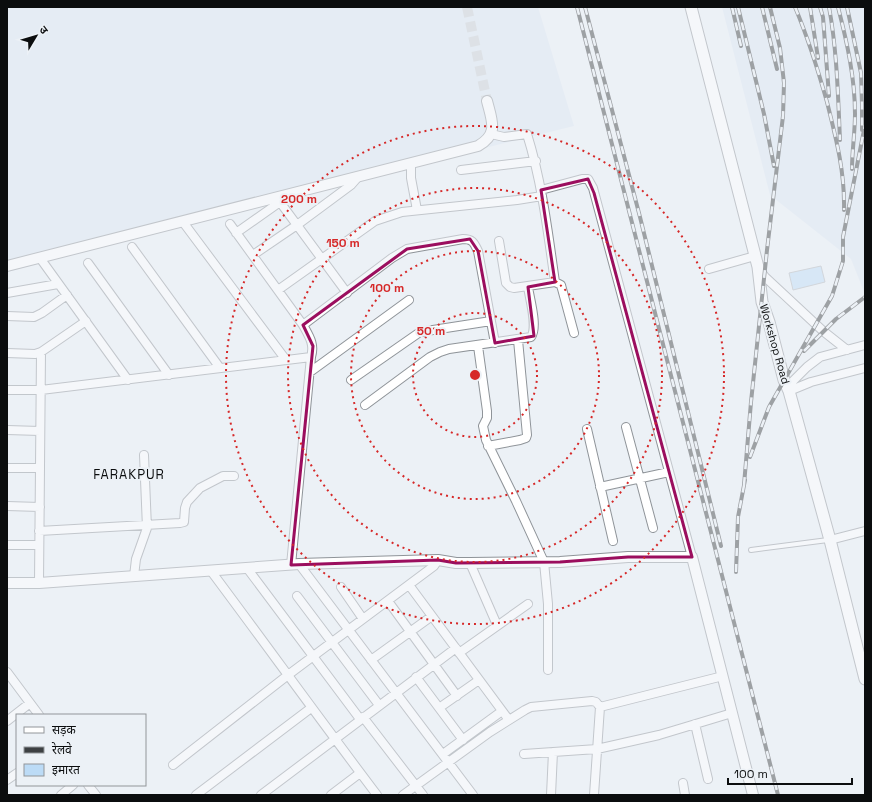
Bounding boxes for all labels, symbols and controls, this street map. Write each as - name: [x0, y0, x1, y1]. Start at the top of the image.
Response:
- north arrow: [16, 16, 56, 56]
- text: उ: [36, 23, 52, 37]
- text: 200 m: [281, 191, 317, 207]
- text: 150 m: [326, 235, 360, 251]
- text: 100 m: [370, 280, 404, 296]
- street label: Workshop Road: [757, 302, 793, 386]
- text: 50 m: [417, 323, 445, 339]
- centre of rings: [468, 368, 482, 382]
- district label: FARAKPUR: [93, 466, 165, 483]
- legend: [16, 714, 146, 786]
- text: सड़क: [52, 722, 77, 738]
- text: रेलवे: [52, 742, 72, 758]
- scale bar: [728, 760, 852, 786]
- text: इमारत: [52, 762, 81, 778]
- text: 100 m: [734, 766, 768, 782]

